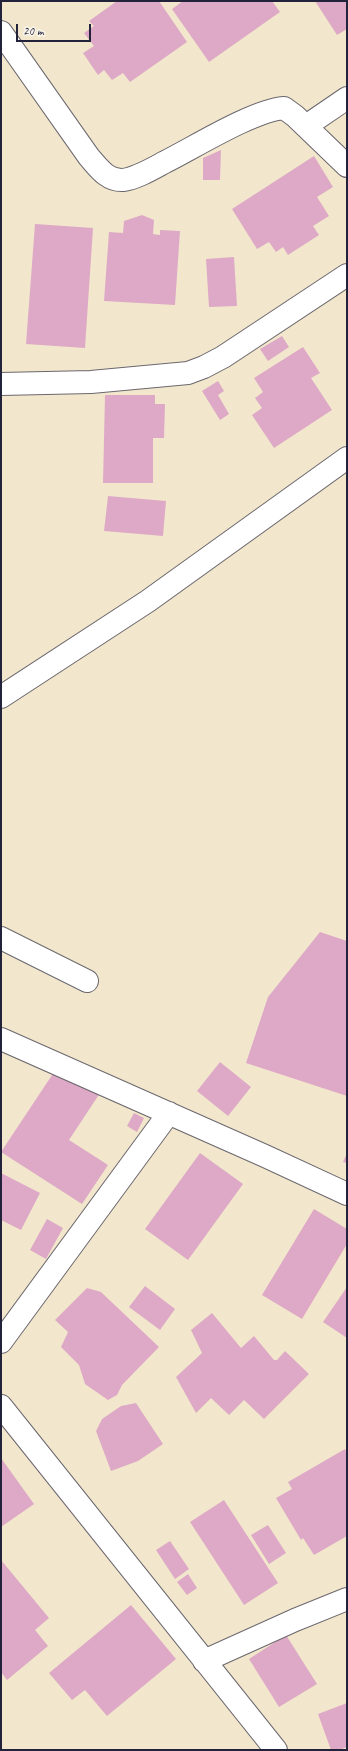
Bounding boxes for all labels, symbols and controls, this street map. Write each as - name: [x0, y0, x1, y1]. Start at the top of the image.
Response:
- scale bar: [18, 16, 93, 42]
- text: 20 m: [23, 23, 43, 39]

